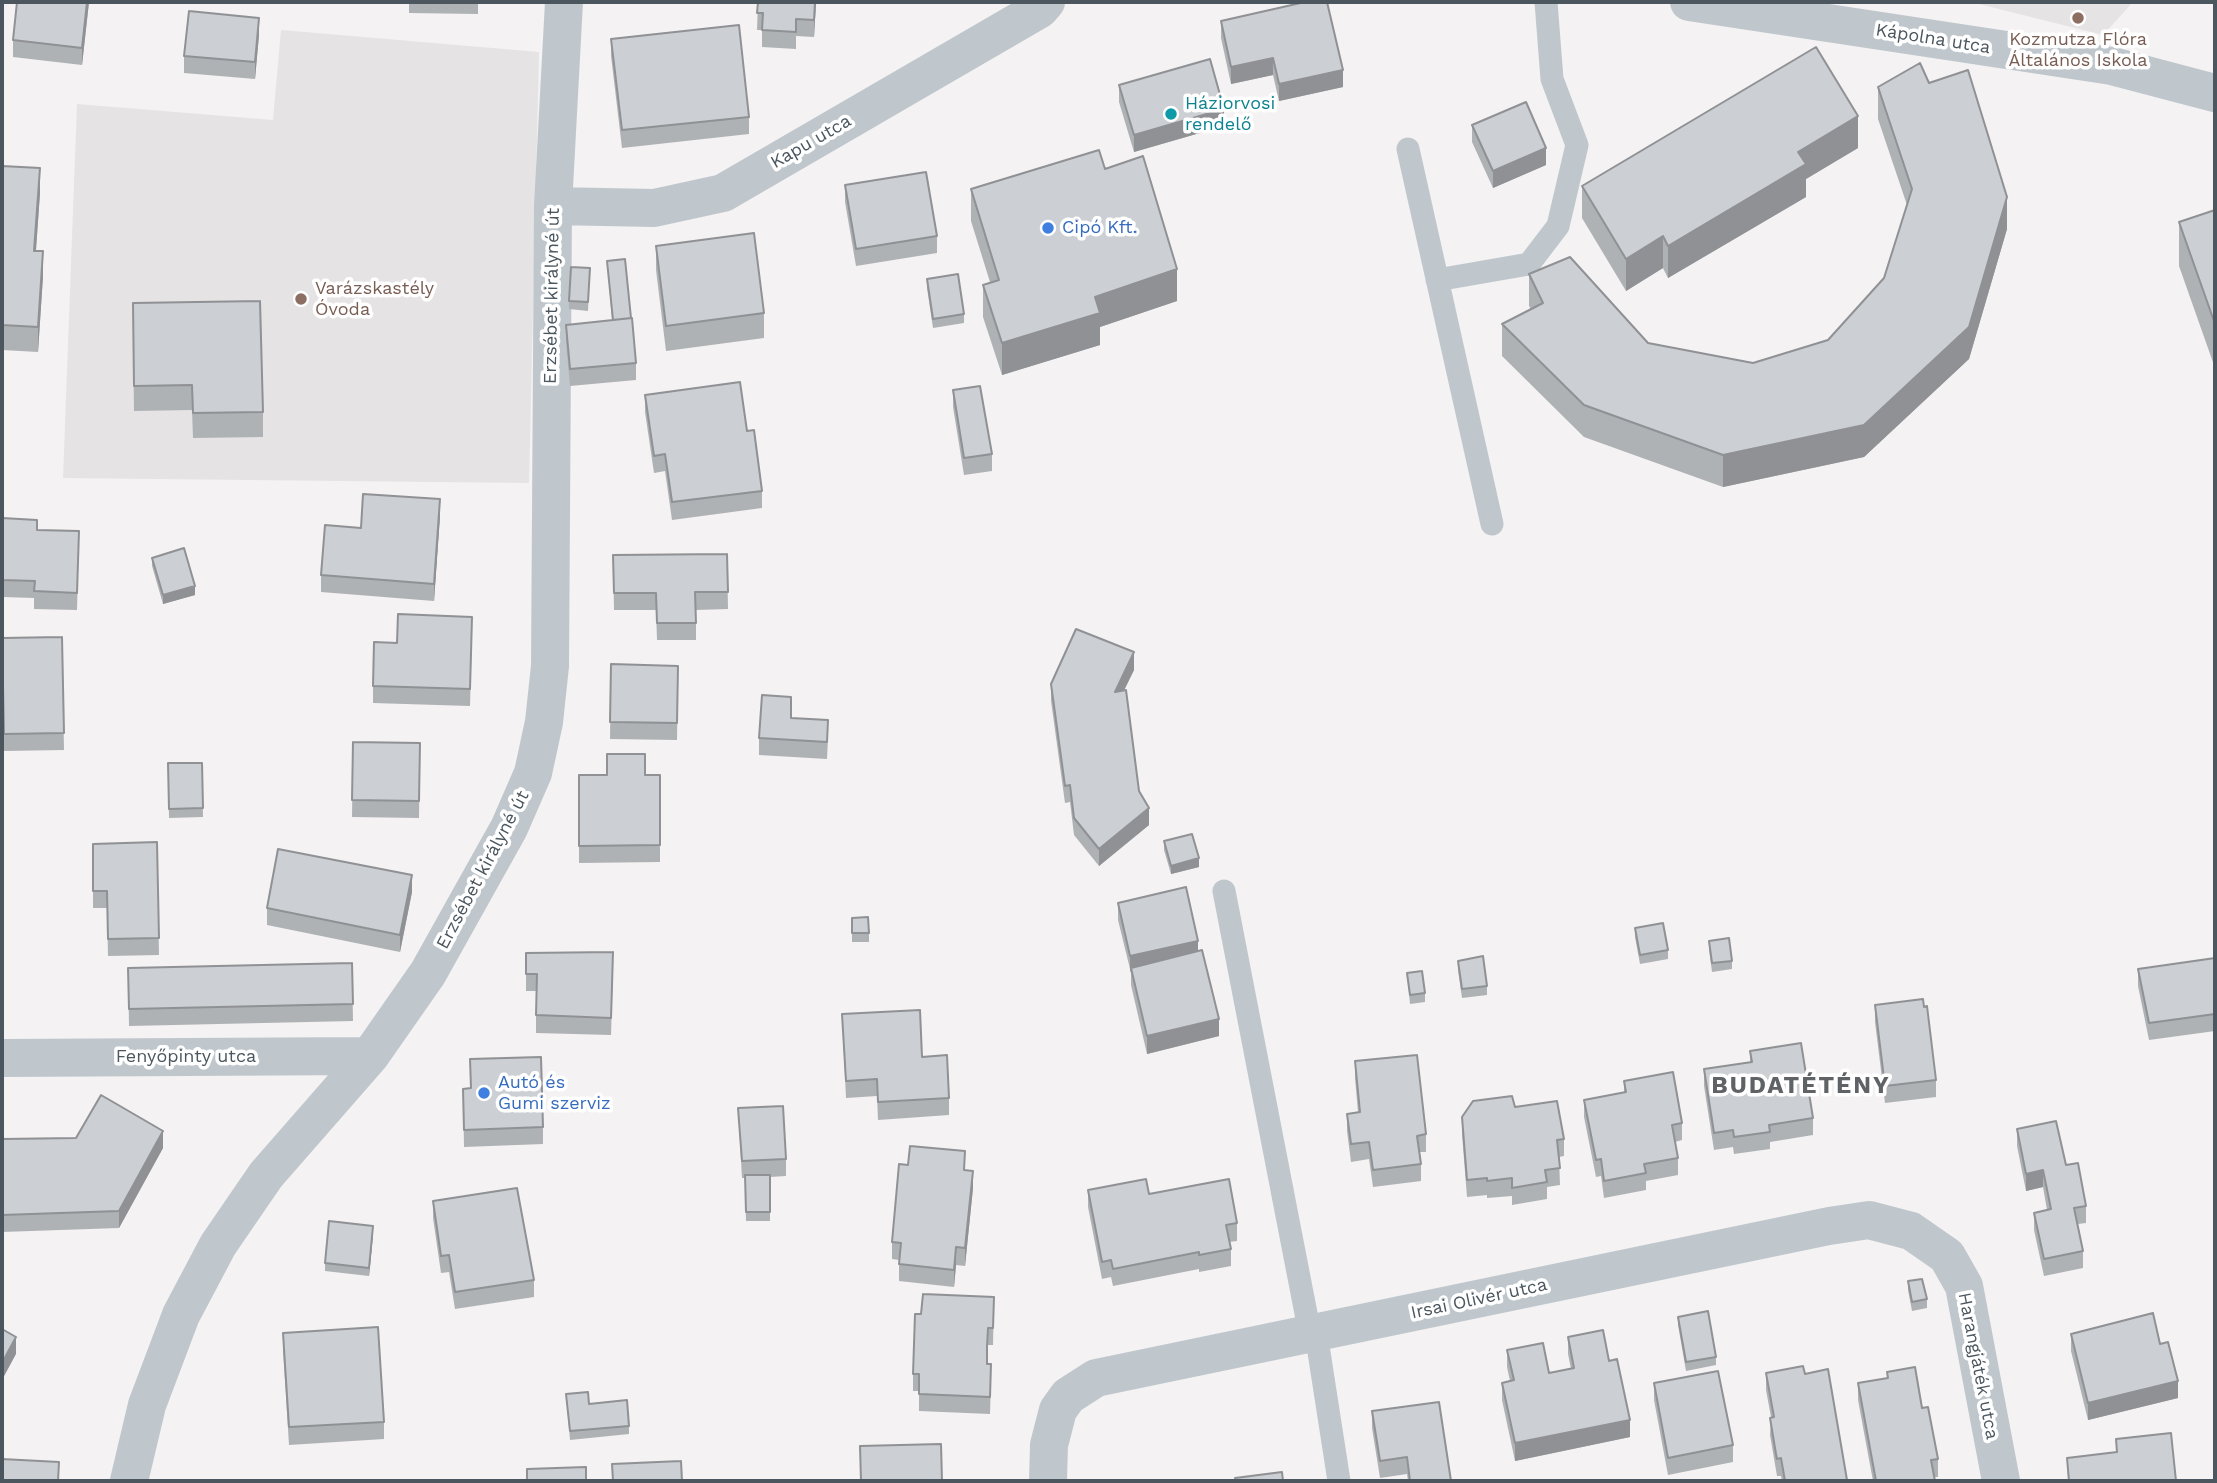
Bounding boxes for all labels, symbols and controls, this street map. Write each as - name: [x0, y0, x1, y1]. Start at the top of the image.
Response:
- marker: Kozmutza Flóra Általános Iskola: [2070, 10, 2086, 26]
- street label: Kápolna utca: [1874, 19, 1992, 59]
- place label: Kozmutza Flóra Általános Iskola: [2008, 29, 2148, 72]
- place label: Háziorvosi rendelő: [1185, 93, 1275, 136]
- marker: Háziorvosi rendelő: [1163, 106, 1179, 122]
- street label: Kapu utca: [767, 110, 855, 174]
- street label: Erzsébet királyné út: [540, 208, 564, 384]
- place label: Cipó Kft.: [1062, 217, 1137, 239]
- marker: Cipó Kft.: [1040, 220, 1056, 236]
- place label: Varázskastély Óvoda: [315, 278, 434, 320]
- marker: Varázskastély Óvoda: [293, 291, 309, 307]
- street label: Erzsébet királyné út: [432, 787, 534, 953]
- street label: Fenyőpinty utca: [116, 1046, 256, 1068]
- place label: Autó és Gumi szerviz: [498, 1072, 611, 1114]
- district label: BUDATÉTÉNY: [1712, 1072, 1890, 1100]
- marker: Autó és Gumi szerviz: [476, 1085, 492, 1101]
- street label: Irsai Olivér utca: [1409, 1274, 1549, 1324]
- street label: Harangjáték utca: [1953, 1291, 2003, 1441]

